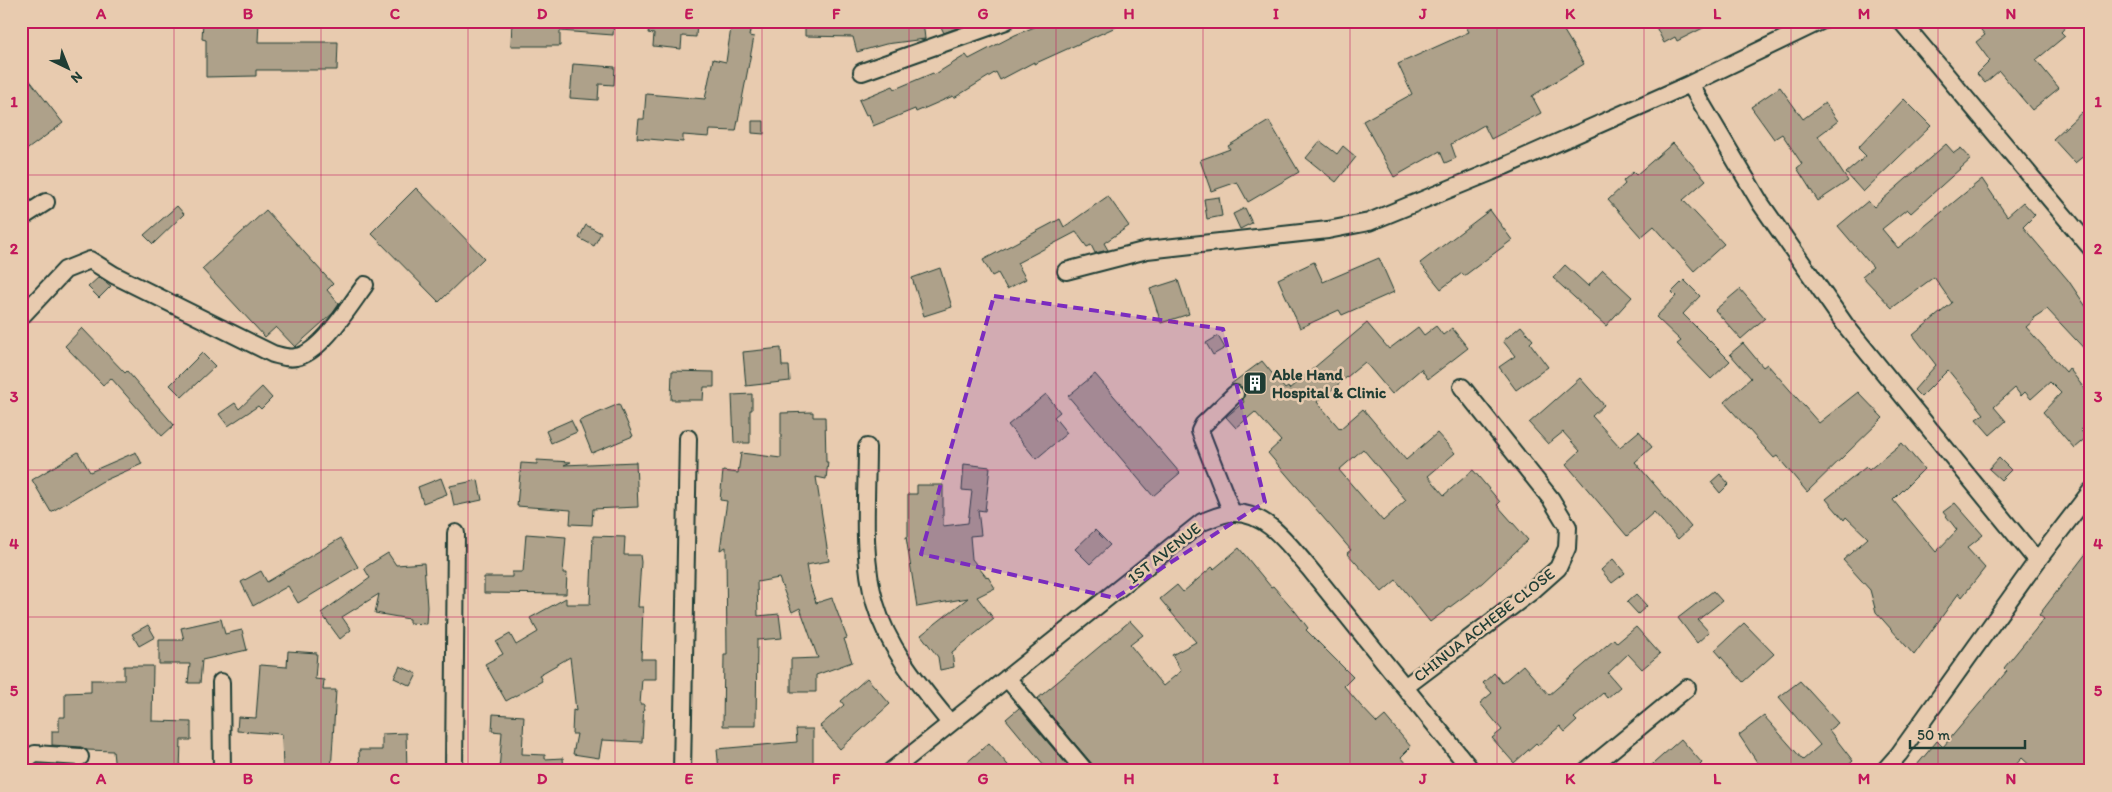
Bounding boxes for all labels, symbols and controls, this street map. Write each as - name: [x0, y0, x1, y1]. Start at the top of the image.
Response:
- text: A: [95, 4, 107, 23]
- text: B: [243, 4, 254, 23]
- text: C: [390, 4, 401, 23]
- text: D: [537, 4, 548, 23]
- text: E: [685, 4, 694, 23]
- text: F: [832, 4, 841, 23]
- text: G: [977, 4, 989, 23]
- text: H: [1123, 4, 1135, 23]
- text: I: [1273, 4, 1279, 23]
- text: J: [1418, 4, 1427, 23]
- text: K: [1565, 4, 1576, 23]
- text: L: [1713, 4, 1722, 23]
- text: M: [1858, 4, 1870, 23]
- text: N: [2006, 4, 2016, 23]
- north arrow: [42, 42, 92, 92]
- text: N: [67, 68, 86, 87]
- text: 1: [10, 92, 18, 111]
- text: 1: [2094, 92, 2102, 111]
- text: 2: [10, 239, 19, 258]
- text: 2: [2094, 239, 2103, 258]
- place label: Able Hand Hospital & Clinic: [1271, 365, 1387, 403]
- building icon: Able Hand Hospital & Clinic: [1242, 370, 1268, 396]
- text: 3: [10, 387, 19, 406]
- text: 3: [2094, 387, 2103, 406]
- street label: 1ST AVENUE: [1124, 518, 1205, 588]
- text: 4: [9, 534, 19, 553]
- text: 4: [2093, 534, 2103, 553]
- street label: CHINUA ACHEBE CLOSE: [1410, 564, 1558, 686]
- text: 5: [10, 681, 19, 700]
- text: 5: [2094, 681, 2103, 700]
- scale bar: [1910, 717, 2024, 749]
- text: 50 m: [1917, 726, 1950, 744]
- text: A: [95, 769, 107, 788]
- text: B: [243, 769, 254, 788]
- text: C: [390, 769, 401, 788]
- text: D: [537, 769, 548, 788]
- text: E: [685, 769, 694, 788]
- text: F: [832, 769, 841, 788]
- text: G: [977, 769, 989, 788]
- text: H: [1123, 769, 1135, 788]
- text: I: [1273, 769, 1279, 788]
- text: J: [1418, 769, 1427, 788]
- text: K: [1565, 769, 1576, 788]
- text: L: [1713, 769, 1722, 788]
- text: M: [1858, 769, 1870, 788]
- text: N: [2006, 769, 2016, 788]

